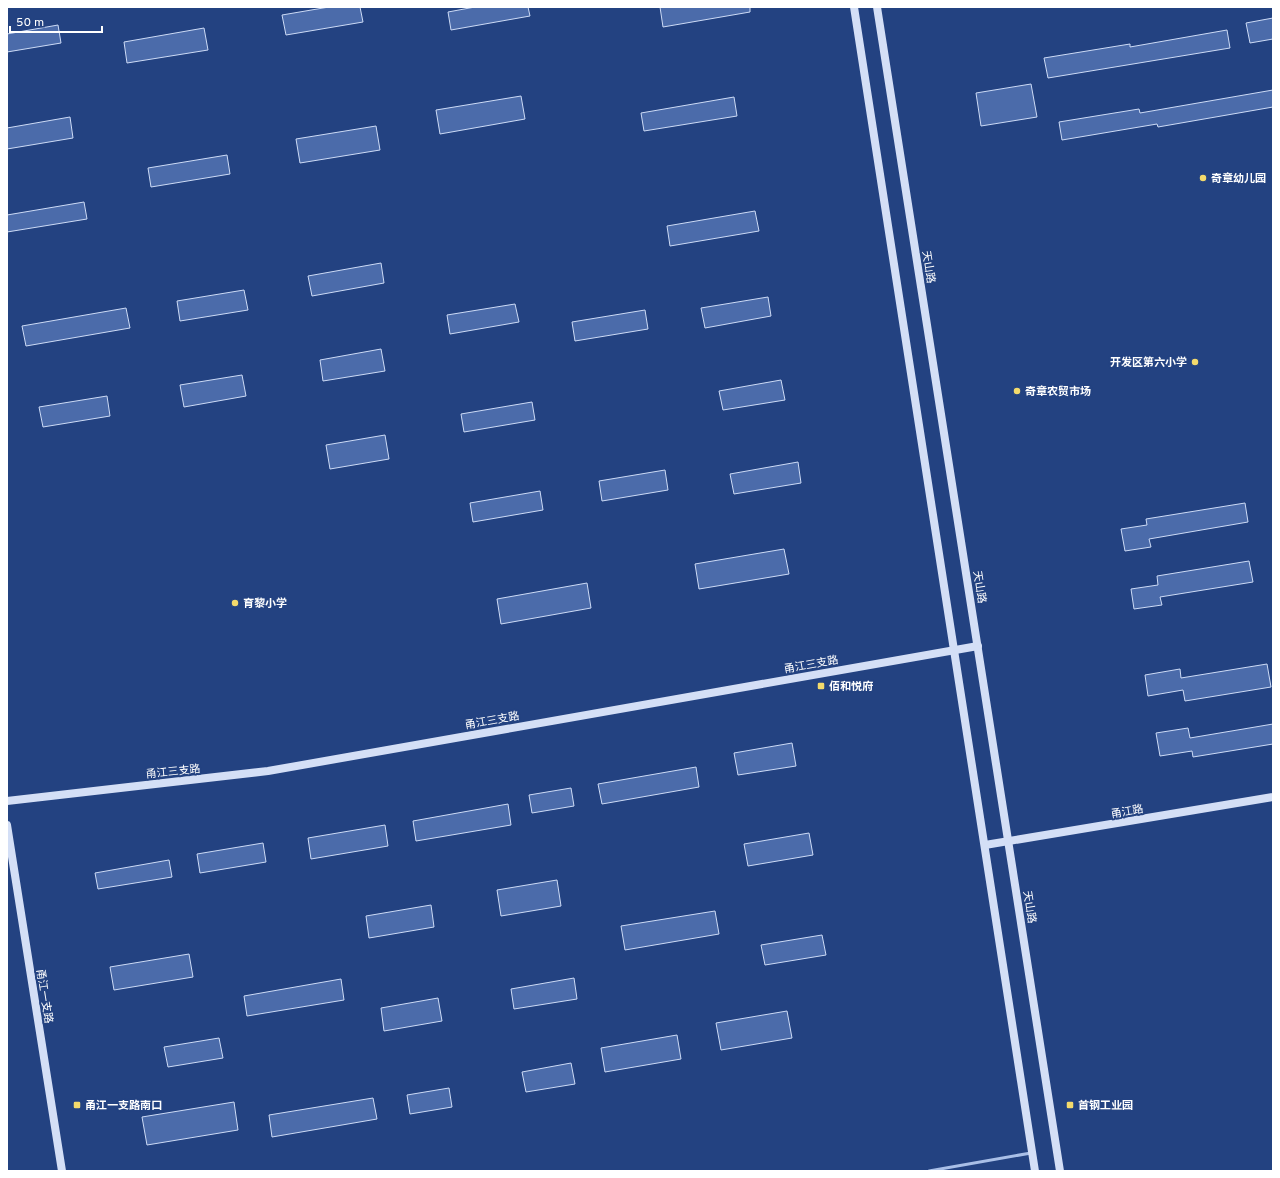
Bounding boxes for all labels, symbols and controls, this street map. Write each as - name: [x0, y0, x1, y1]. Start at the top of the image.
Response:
- scale bar: [10, 8, 102, 34]
- text: 50 m: [16, 15, 44, 31]
- place label: 奇章幼儿园: [1211, 172, 1266, 186]
- marker: 奇章幼儿园: [1198, 173, 1208, 183]
- street label: 天山路: [919, 250, 938, 285]
- place label: 开发区第六小学: [1110, 356, 1187, 370]
- marker: 开发区第六小学: [1190, 357, 1200, 367]
- place label: 奇章农贸市场: [1025, 385, 1091, 399]
- marker: 奇章农贸市场: [1012, 386, 1022, 396]
- street label: 天山路: [970, 570, 989, 605]
- place label: 育黎小学: [243, 597, 287, 611]
- marker: 育黎小学: [230, 598, 240, 608]
- street label: 甬江三支路: [783, 653, 839, 677]
- place label: 佰和悦府: [829, 680, 873, 694]
- marker: 佰和悦府: [816, 681, 826, 691]
- street label: 甬江三支路: [464, 709, 520, 733]
- street label: 甬江三支路: [145, 762, 201, 782]
- street label: 甬江路: [1110, 802, 1145, 822]
- street label: 天山路: [1020, 890, 1039, 925]
- street label: 甬江一支路: [33, 968, 55, 1024]
- place label: 甬江一支路南口: [85, 1099, 162, 1113]
- place label: 首钢工业园: [1078, 1099, 1133, 1113]
- marker: 甬江一支路南口: [72, 1100, 82, 1110]
- marker: 首钢工业园: [1065, 1100, 1075, 1110]

